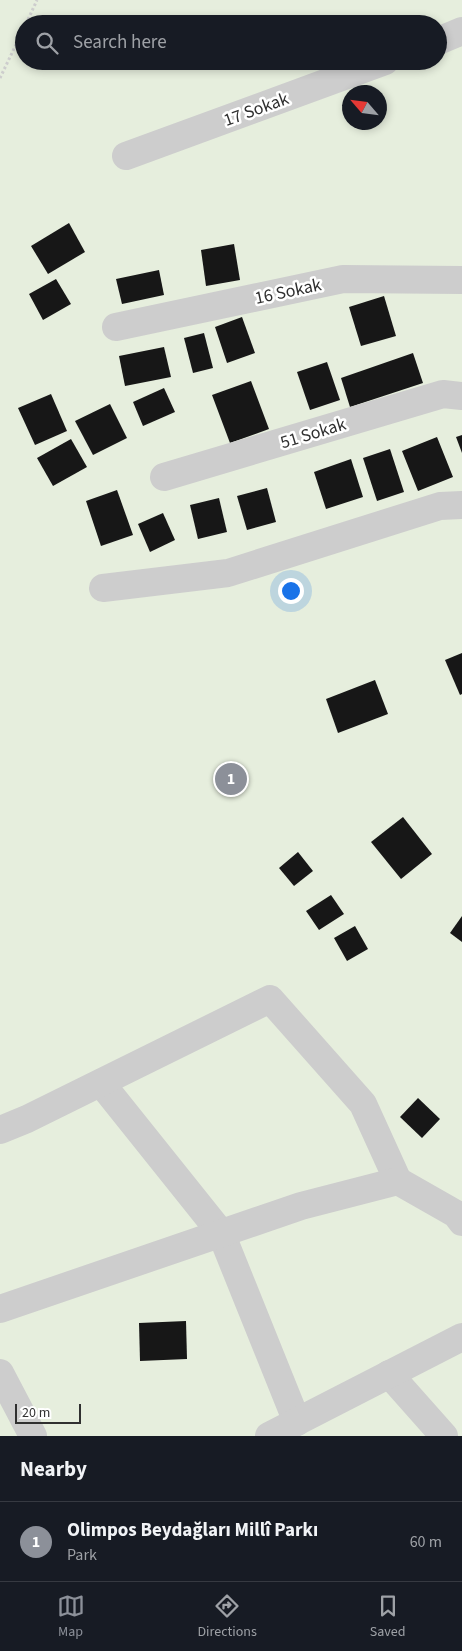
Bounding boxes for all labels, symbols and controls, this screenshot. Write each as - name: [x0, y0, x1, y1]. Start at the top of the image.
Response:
- search box: [15, 15, 447, 70]
- icon: search: [33, 29, 61, 57]
- text: Search here: [73, 29, 167, 56]
- north arrow: [342, 85, 387, 130]
- street label: 17 Sokak: [220, 86, 292, 133]
- street label: 16 Sokak: [252, 272, 324, 311]
- street label: 51 Sokak: [277, 412, 349, 455]
- your location: [278, 578, 304, 604]
- pin: 1: [215, 760, 247, 798]
- scale bar: [15, 1401, 81, 1424]
- text: 20 m: [22, 1403, 50, 1423]
- text: Nearby: [20, 1454, 87, 1484]
- text: Olimpos Beydağları Millî Parkı: [67, 1517, 318, 1544]
- text: 1: [32, 1531, 40, 1553]
- text: 60 m: [410, 1531, 442, 1553]
- text: Park: [67, 1544, 97, 1566]
- tab: Map: [57, 1592, 85, 1642]
- tab: Directions: [198, 1592, 257, 1642]
- tab: Saved: [370, 1592, 405, 1642]

